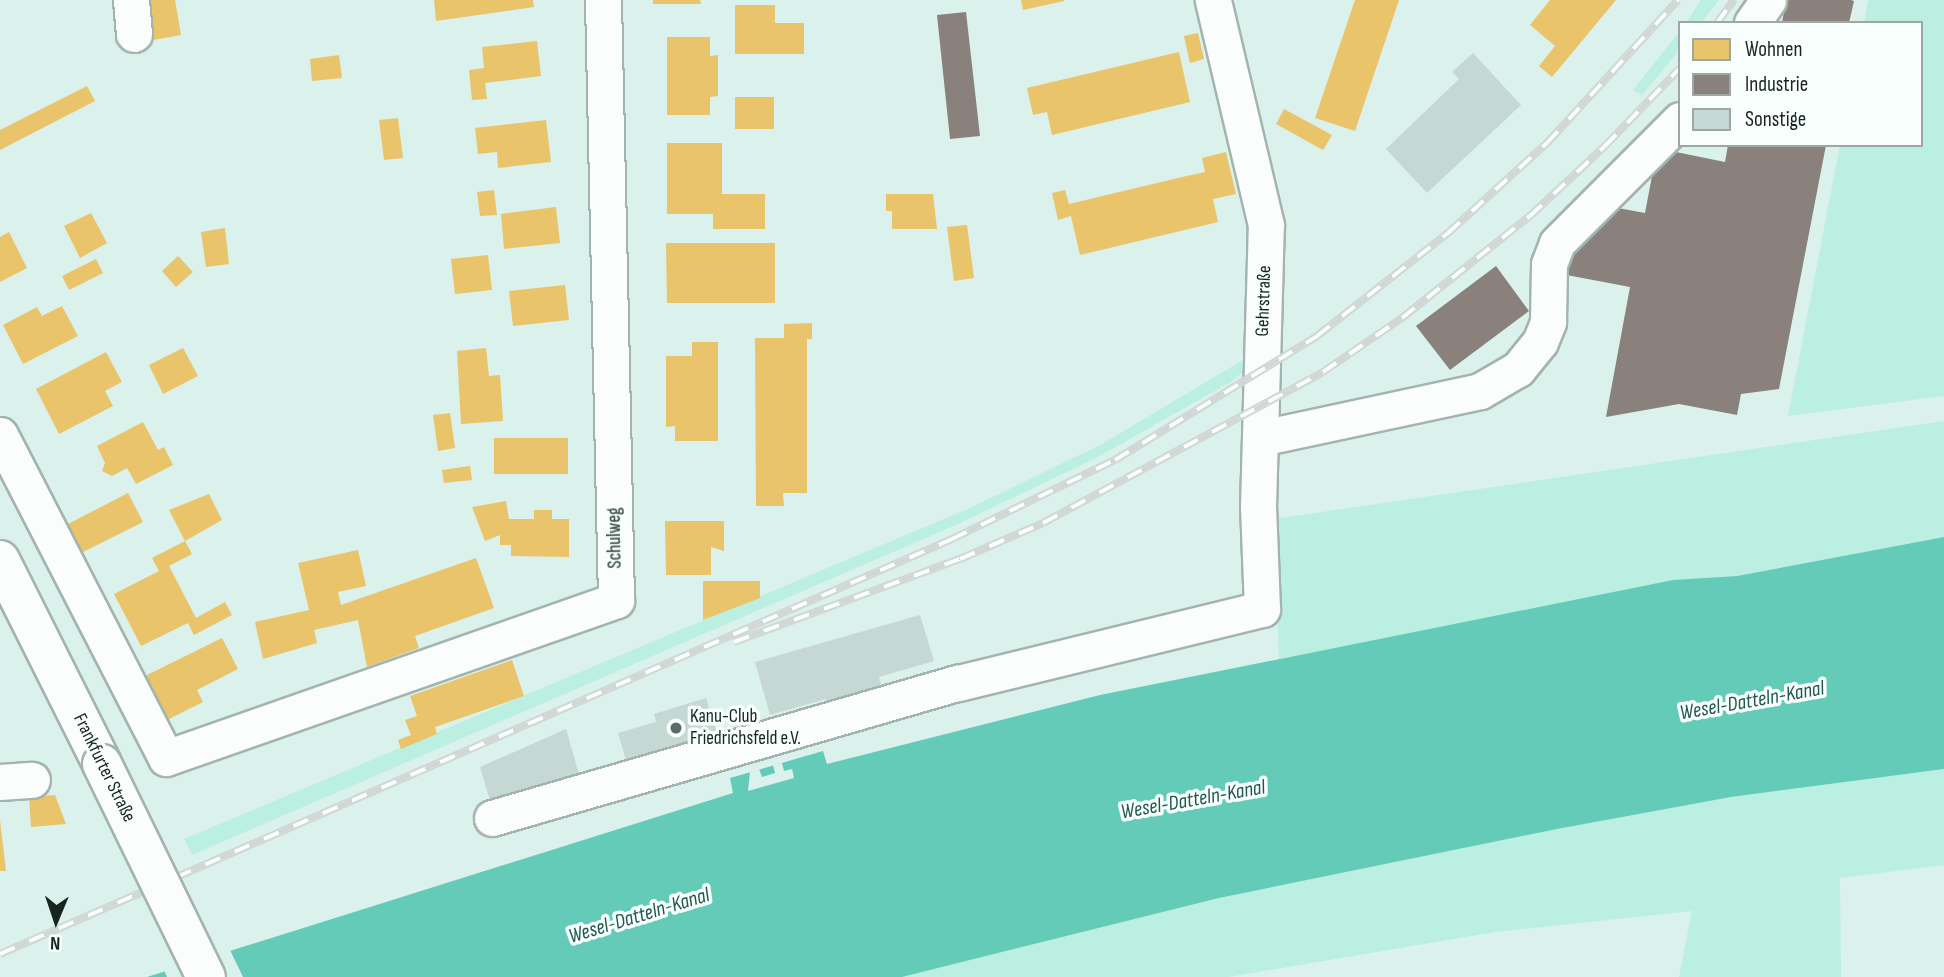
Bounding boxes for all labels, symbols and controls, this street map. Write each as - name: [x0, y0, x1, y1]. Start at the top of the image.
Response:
- legend: [1678, 21, 1923, 147]
- text: Wohnen: [1745, 37, 1802, 62]
- text: Industrie: [1745, 72, 1808, 97]
- text: Sonstige: [1745, 107, 1806, 132]
- street label: Gehrstraße: [1251, 265, 1277, 337]
- street label: Schulweg: [603, 507, 627, 569]
- water label: Wesel-Datteln-Kanal: [1678, 676, 1826, 726]
- place label: Kanu-Club Friedrichsfeld e.V.: [690, 706, 801, 750]
- street label: Frankfurter Straße: [68, 710, 140, 826]
- marker: Kanu-Club Friedrichsfeld e.V.: [668, 720, 684, 736]
- water label: Wesel-Datteln-Kanal: [1119, 775, 1267, 825]
- water label: Wesel-Datteln-Kanal: [565, 883, 713, 949]
- north arrow: [21, 886, 91, 956]
- text: N: [50, 931, 61, 954]

